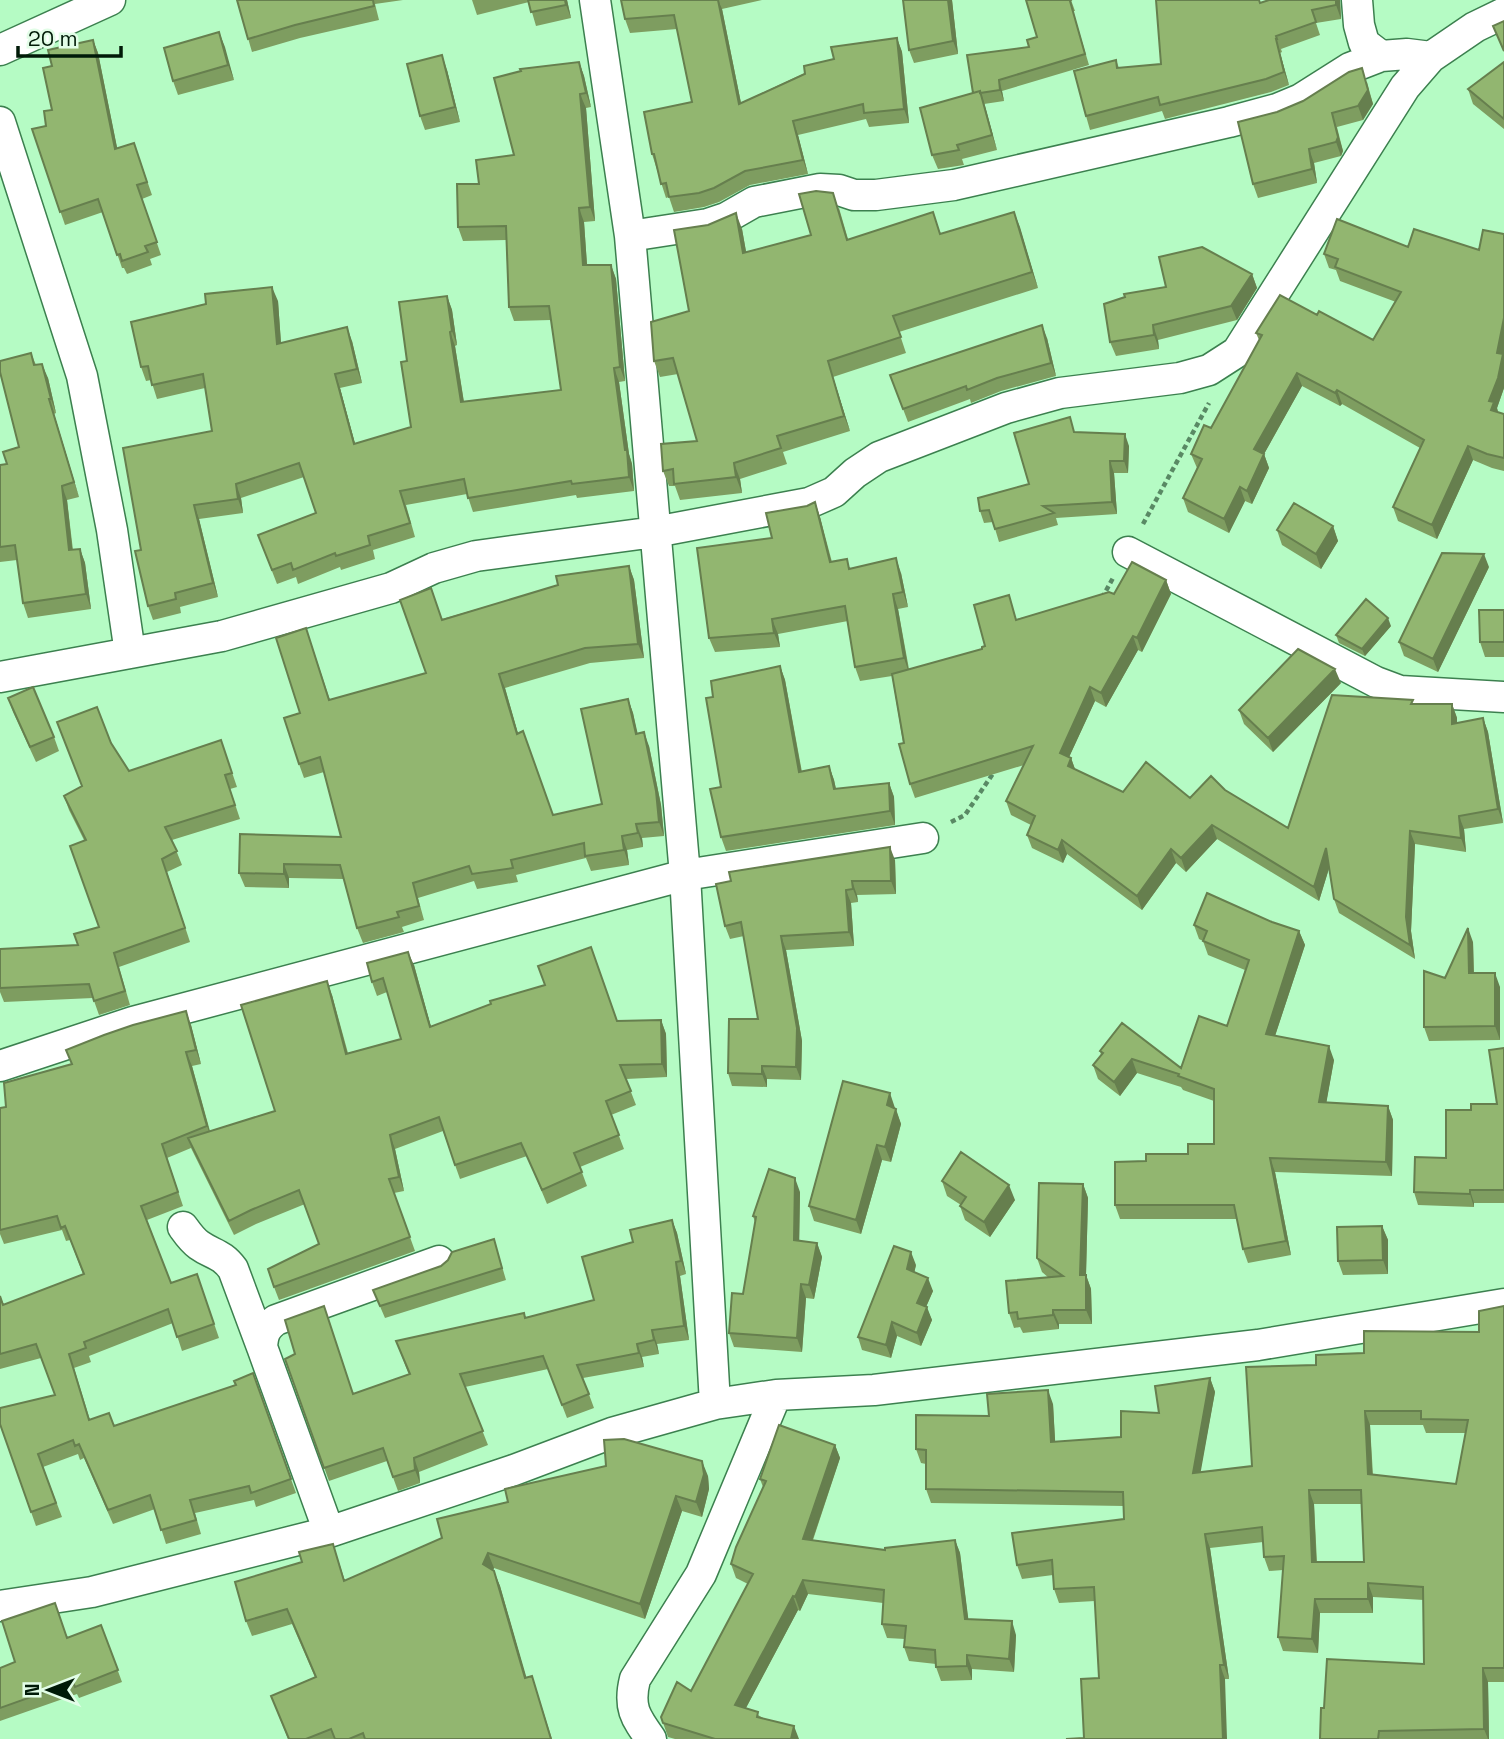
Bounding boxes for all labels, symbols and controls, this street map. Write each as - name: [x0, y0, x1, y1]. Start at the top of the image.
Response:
- scale bar: [18, 14, 121, 58]
- text: 20 m: [28, 25, 78, 52]
- north arrow: [14, 1655, 84, 1725]
- text: N: [20, 1684, 45, 1696]

